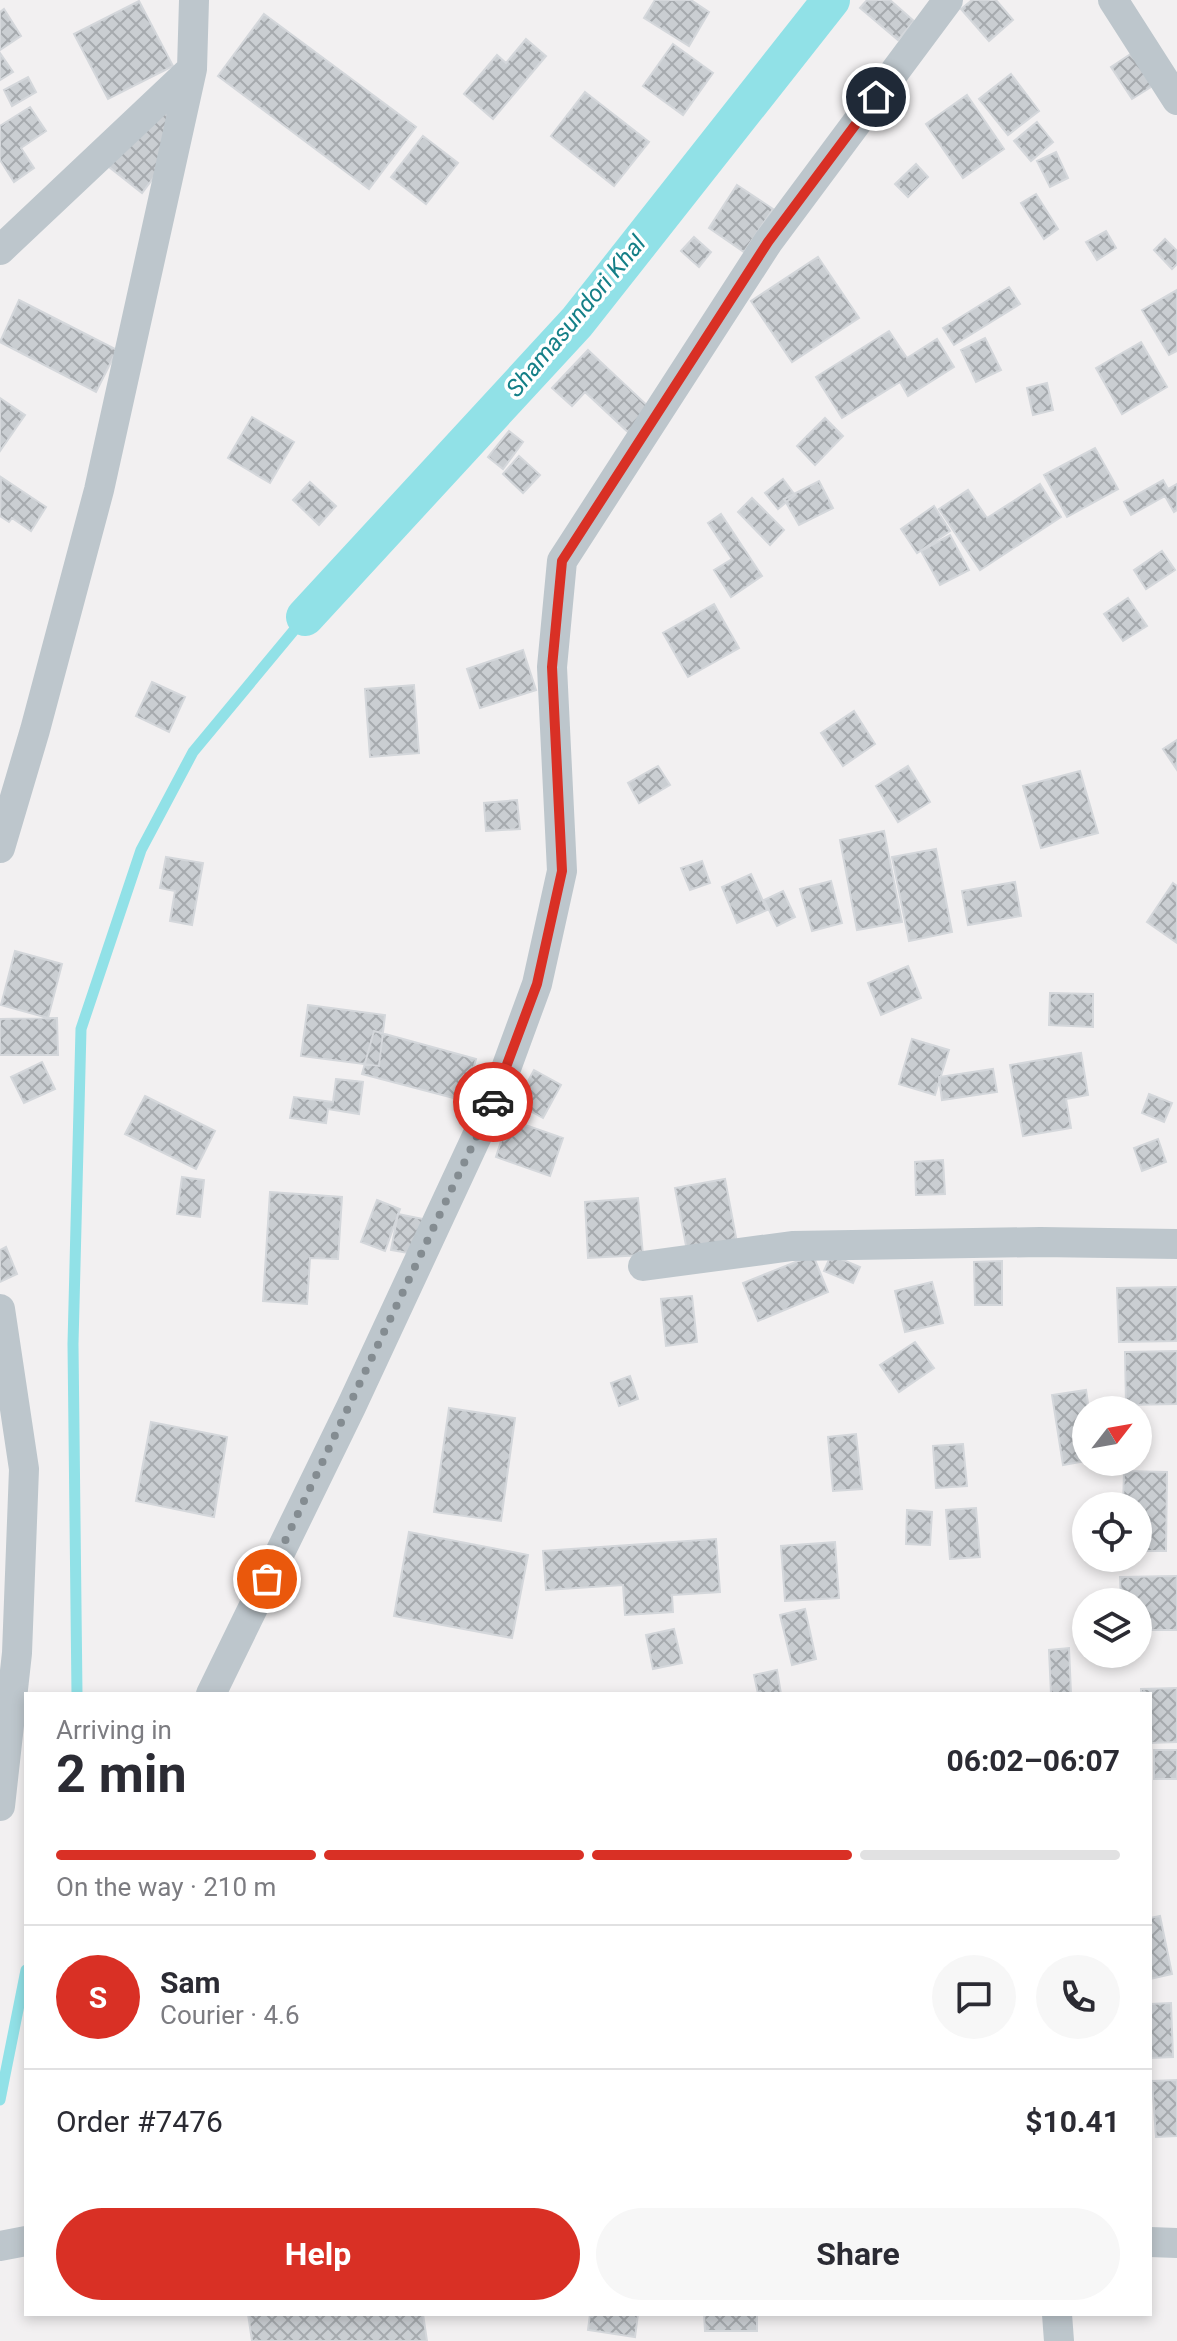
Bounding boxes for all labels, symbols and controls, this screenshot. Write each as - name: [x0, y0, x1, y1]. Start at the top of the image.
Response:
- pin: [842, 63, 910, 131]
- icon: home: [854, 75, 898, 119]
- water label: Shamasundori Khal: [500, 229, 652, 402]
- courier: [453, 1062, 533, 1142]
- icon: car: [471, 1080, 515, 1124]
- north arrow: [1072, 1396, 1152, 1476]
- map controls: [1072, 1396, 1152, 1668]
- button: locate: [1072, 1492, 1152, 1572]
- pin: [233, 1545, 301, 1613]
- icon: bag: [245, 1557, 289, 1601]
- button: layers: [1072, 1588, 1152, 1668]
- text: Arriving in: [56, 1715, 172, 1745]
- text: 06:02–06:07: [946, 1743, 1120, 1778]
- text: 2 min: [56, 1744, 187, 1805]
- text: On the way · 210 m: [56, 1872, 276, 1902]
- button: chat: [932, 1955, 1016, 2039]
- button: phone: [1036, 1955, 1120, 2039]
- text: Sam: [160, 1965, 221, 2000]
- text: S: [89, 1980, 107, 2015]
- text: Courier · 4.6: [160, 2000, 300, 2030]
- text: Order #7476: [56, 2104, 223, 2139]
- text: $10.41: [1025, 2104, 1120, 2139]
- button: Help: [56, 2208, 580, 2300]
- button: Share: [596, 2208, 1120, 2300]

